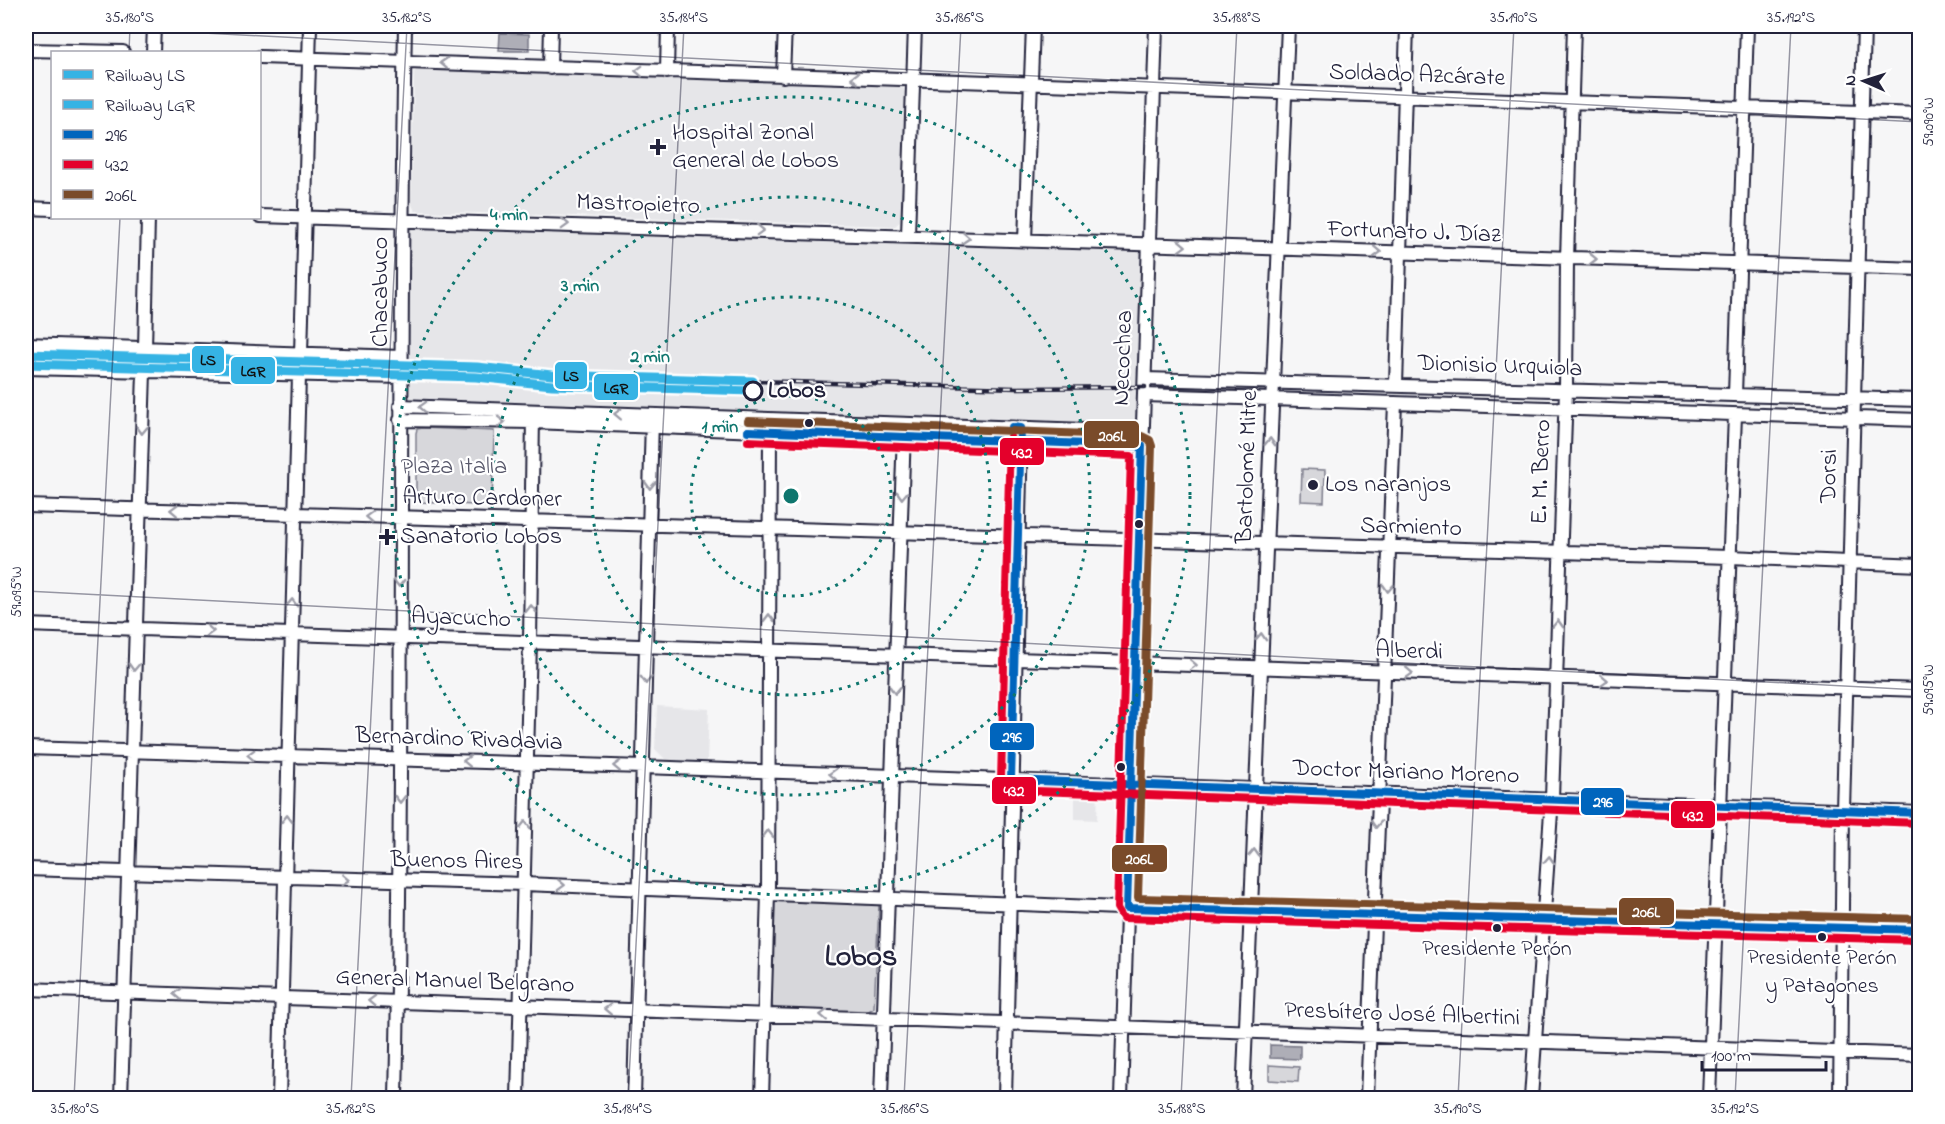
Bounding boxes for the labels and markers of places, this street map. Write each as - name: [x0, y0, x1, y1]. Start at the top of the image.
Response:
- place label: Hospital Zonal General de Lobos: [672, 116, 839, 179]
- marker: Hospital Zonal General de Lobos: [649, 138, 667, 156]
- place label: Lobos: [768, 374, 826, 409]
- marker: Lobos: [743, 381, 763, 401]
- unlabelled marker: [803, 417, 815, 429]
- place label: Los naranjos: [1325, 468, 1451, 503]
- marker: Los naranjos: [1306, 478, 1320, 492]
- centre of rings: [781, 486, 801, 506]
- unlabelled marker: [1133, 518, 1145, 530]
- place label: Sanatorio Lobos: [400, 520, 562, 555]
- marker: Sanatorio Lobos: [378, 528, 396, 546]
- unlabelled marker: [1115, 761, 1127, 773]
- marker: Presidente Perón: [1491, 922, 1503, 934]
- marker: Presidente Perón y Patagones: [1816, 931, 1828, 943]
- place label: Presidente Perón: [1422, 934, 1572, 966]
- place label: Presidente Perón y Patagones: [1747, 943, 1897, 1004]

